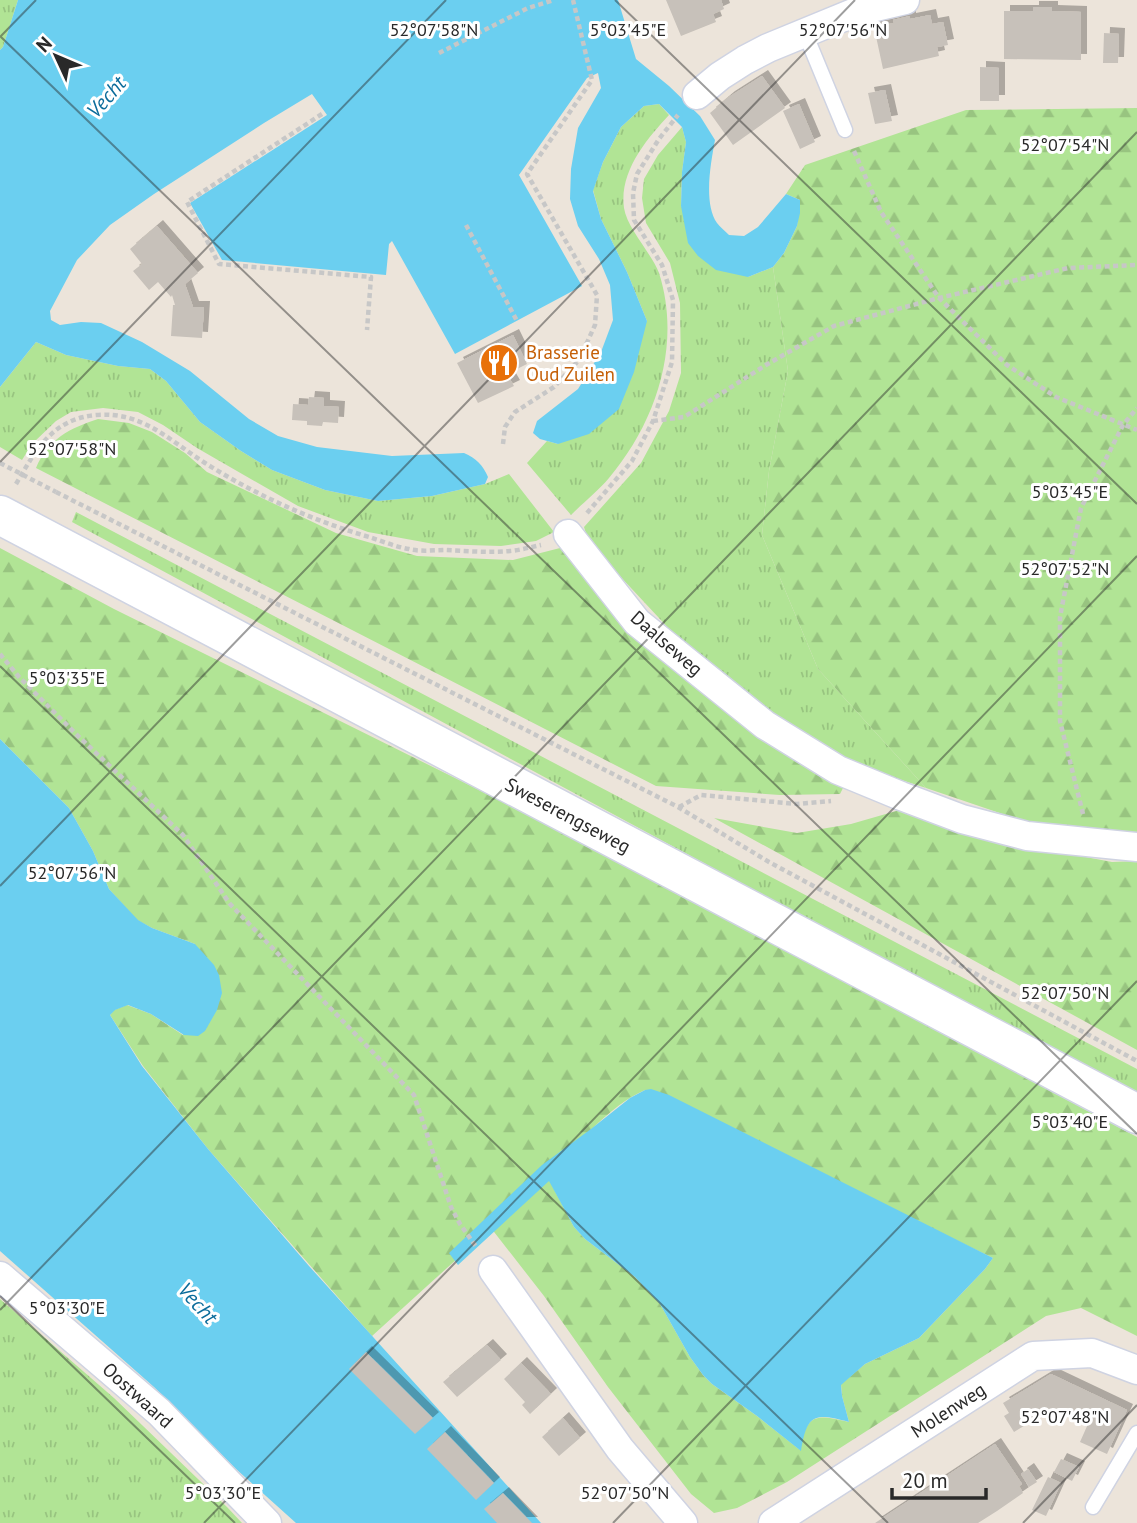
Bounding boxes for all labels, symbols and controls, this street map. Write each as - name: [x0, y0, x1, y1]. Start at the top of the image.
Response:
- text: 52°07'58"N: [390, 18, 478, 41]
- text: 5°03'45"E: [590, 18, 666, 41]
- text: 52°07'56"N: [799, 18, 887, 41]
- north arrow: [21, 21, 91, 91]
- text: N: [31, 31, 57, 57]
- water label: Vecht: [80, 69, 132, 124]
- text: 52°07'54"N: [1021, 133, 1109, 156]
- place label: Brasserie Oud Zuilen: [526, 340, 615, 386]
- restaurant icon: Brasserie Oud Zuilen: [478, 342, 520, 384]
- text: 52°07'58"N: [28, 437, 116, 460]
- text: 5°03'45"E: [1032, 480, 1108, 503]
- text: 52°07'52"N: [1021, 557, 1109, 580]
- street label: Daalseweg: [626, 605, 708, 681]
- text: 5°03'35"E: [29, 666, 105, 689]
- street label: Sweserengseweg: [501, 772, 635, 858]
- text: 52°07'56"N: [28, 861, 116, 884]
- text: 52°07'50"N: [1021, 981, 1109, 1004]
- text: 5°03'40"E: [1032, 1110, 1108, 1133]
- water label: Vecht: [172, 1277, 225, 1330]
- text: 5°03'30"E: [29, 1296, 105, 1319]
- street label: Oostwaard: [98, 1357, 178, 1433]
- street label: Molenweg: [906, 1377, 990, 1443]
- text: 52°07'48"N: [1021, 1405, 1109, 1428]
- scale bar: [892, 1456, 986, 1500]
- text: 20 m: [902, 1467, 948, 1494]
- text: 5°03'30"E: [185, 1481, 261, 1504]
- text: 52°07'50"N: [581, 1481, 669, 1504]

